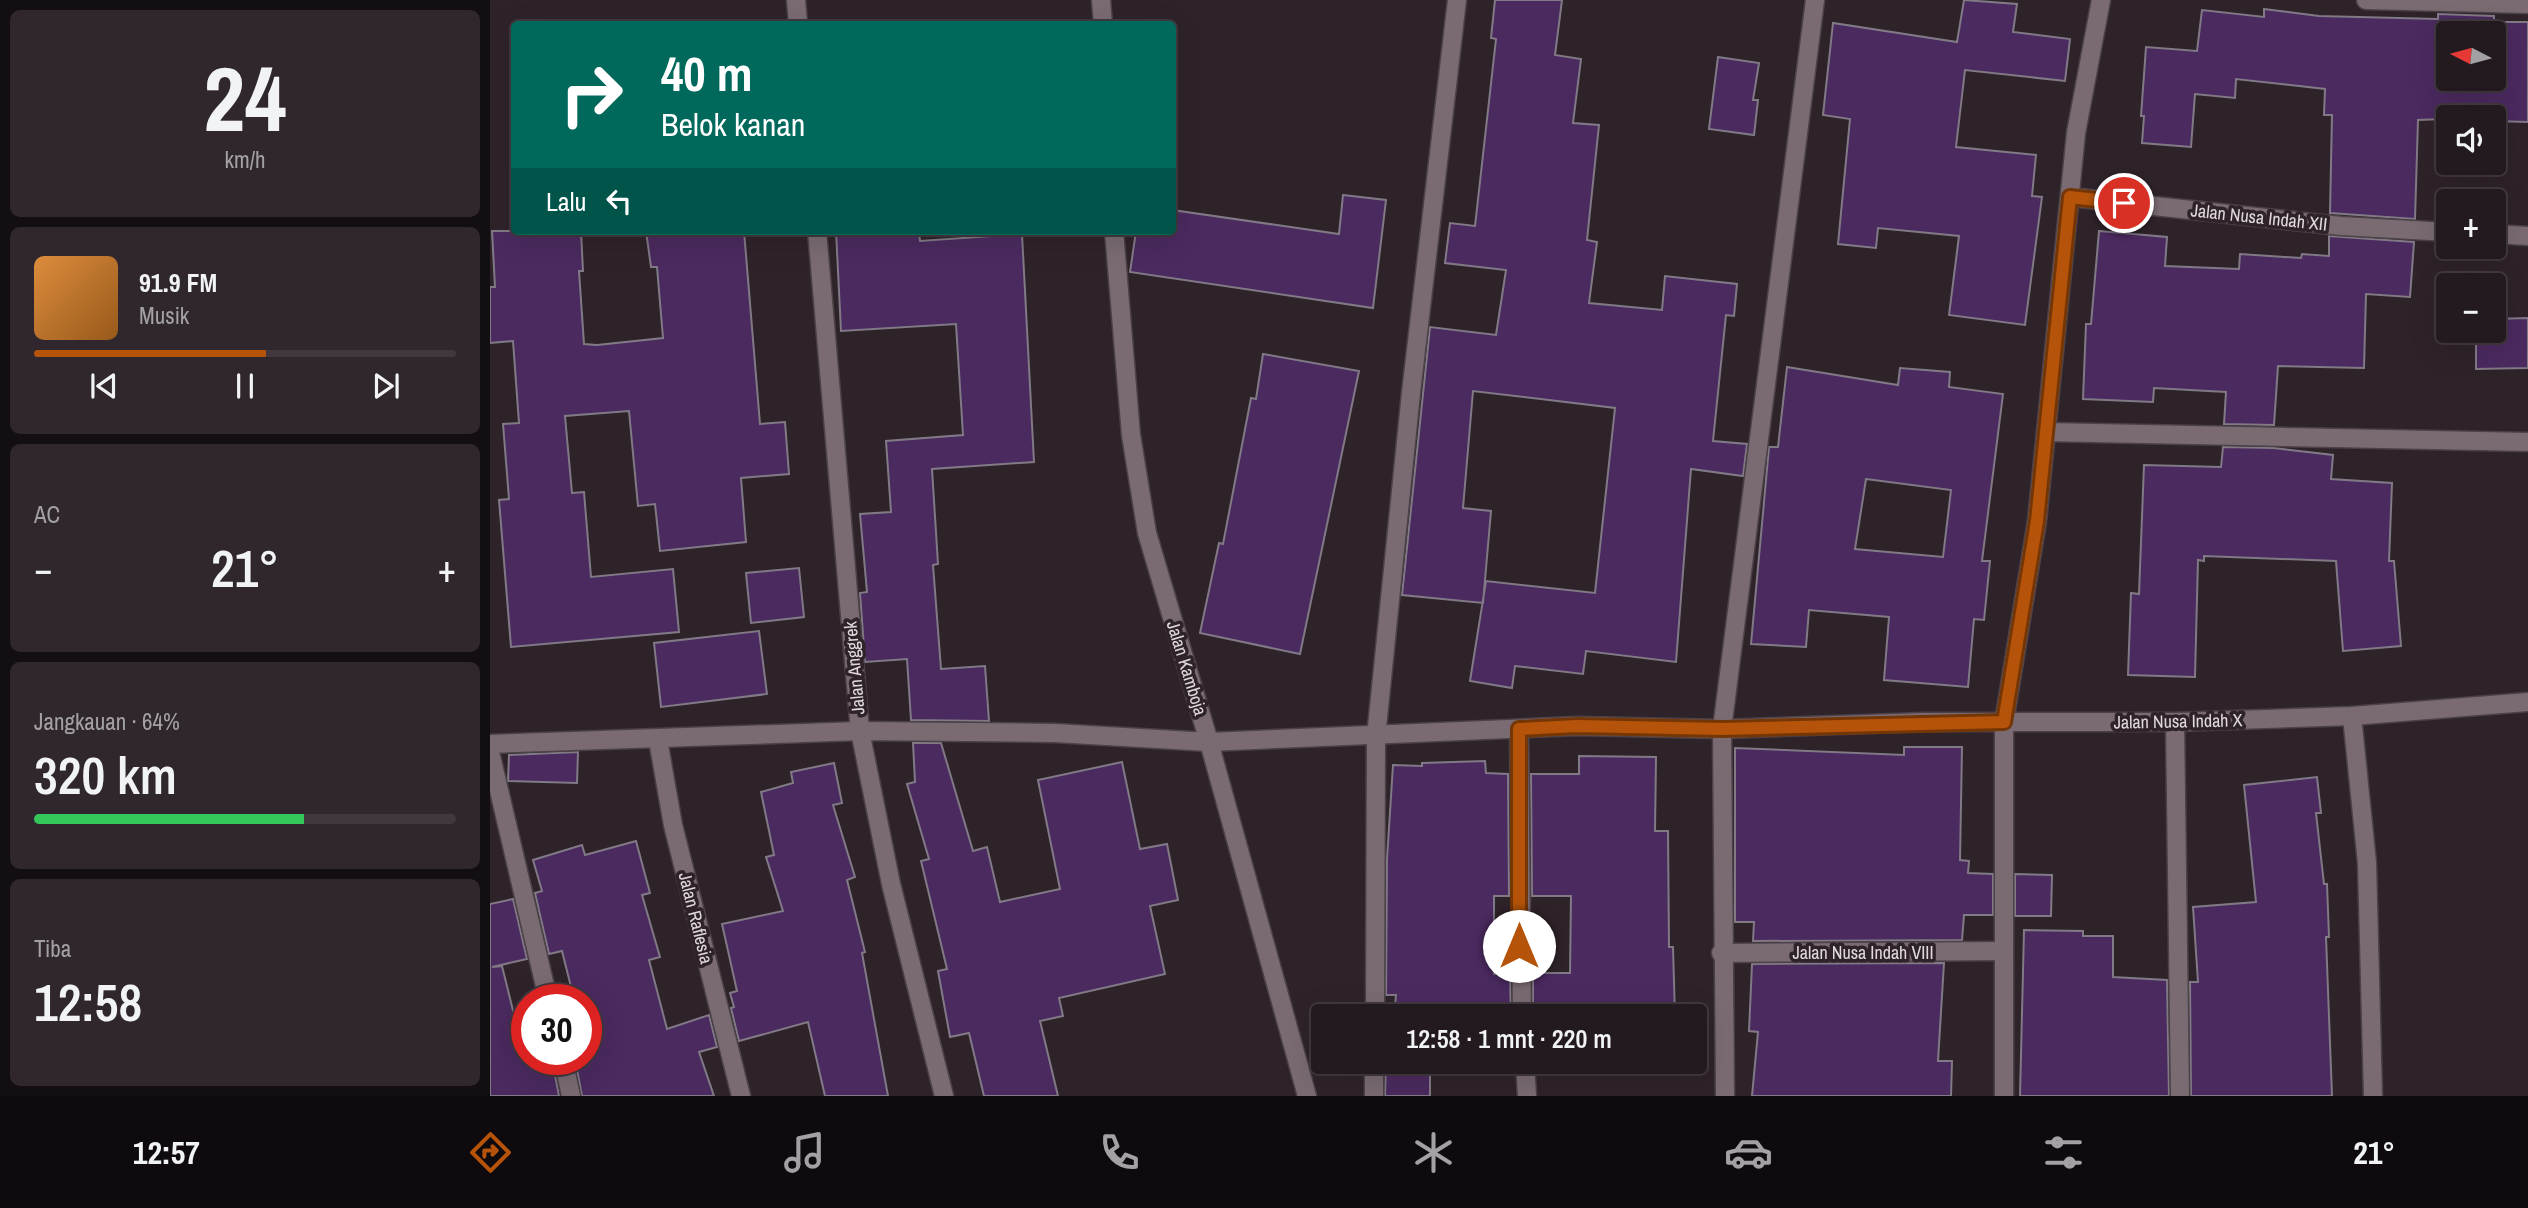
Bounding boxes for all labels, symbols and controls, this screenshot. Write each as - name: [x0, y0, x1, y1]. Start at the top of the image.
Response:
- north arrow: [2436, 21, 2506, 91]
- map controls: [2436, 21, 2506, 343]
- text: 24: [204, 37, 287, 159]
- text: 40 m: [661, 40, 753, 106]
- icon: right: [546, 49, 637, 140]
- text: Belok kanan: [661, 103, 805, 146]
- button: sound: [2436, 105, 2506, 175]
- text: km/h: [225, 144, 265, 175]
- pin: [2094, 173, 2154, 233]
- icon: left: [600, 182, 638, 220]
- text: Lalu: [546, 184, 586, 219]
- icon: arrive: [2105, 184, 2143, 222]
- button: +: [2436, 189, 2506, 259]
- street label: Jalan Nusa Indah XII: [2190, 197, 2328, 237]
- text: 91.9 FM: [139, 265, 217, 300]
- button: −: [2436, 273, 2506, 343]
- text: Musik: [139, 300, 189, 331]
- icon: previous: [85, 367, 123, 405]
- icon: pause: [226, 367, 264, 405]
- icon: next: [367, 367, 405, 405]
- text: AC: [34, 499, 60, 530]
- text: 21°: [211, 533, 279, 603]
- text: −: [34, 543, 52, 594]
- text: +: [438, 543, 456, 594]
- street label: Jalan Kamboja: [1161, 618, 1213, 718]
- street label: Jalan Anggrek: [837, 620, 871, 716]
- text: Jangkauan · 64%: [34, 706, 180, 737]
- street label: Jalan Nusa Indah X: [2113, 707, 2243, 735]
- text: 320 km: [34, 740, 177, 810]
- street label: Jalan Raflesia: [673, 870, 719, 966]
- position arrow: [1482, 909, 1556, 983]
- text: Tiba: [34, 933, 71, 964]
- street label: Jalan Nusa Indah VIII: [1792, 940, 1934, 965]
- text: 12:58: [34, 967, 142, 1037]
- speed limit sign: 30: [511, 984, 602, 1075]
- text: 12:58 · 1 mnt · 220 m: [1406, 1021, 1612, 1056]
- icon: directions: [466, 1128, 515, 1177]
- icon: music: [780, 1128, 829, 1177]
- icon: phone: [1095, 1128, 1144, 1177]
- icon: climate: [1409, 1128, 1458, 1177]
- icon: car: [1724, 1128, 1773, 1177]
- icon: filters: [2039, 1128, 2088, 1177]
- text: 12:57: [133, 1131, 200, 1174]
- text: 21°: [2353, 1131, 2395, 1174]

